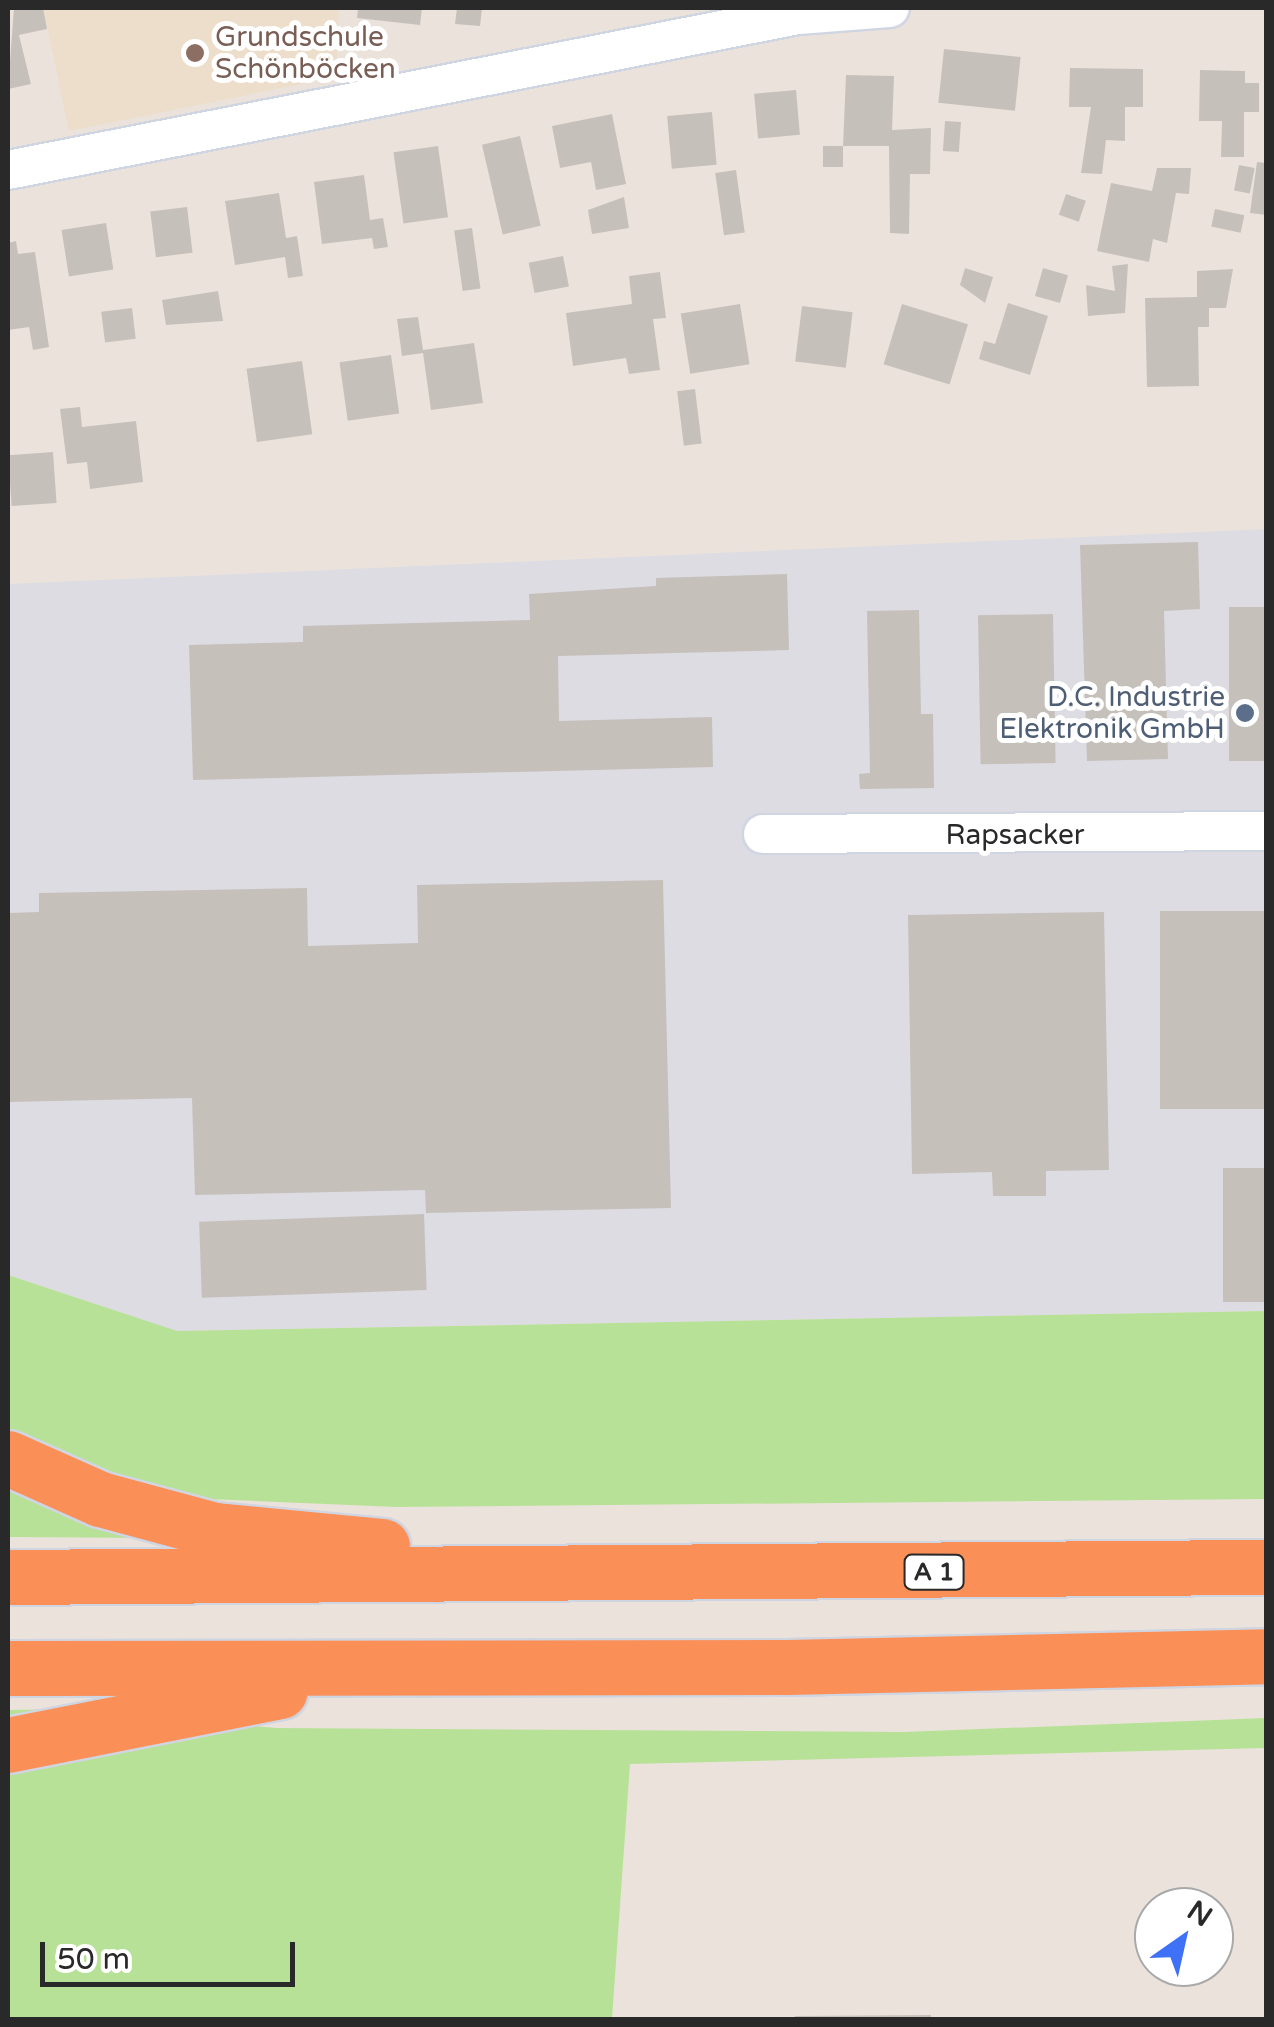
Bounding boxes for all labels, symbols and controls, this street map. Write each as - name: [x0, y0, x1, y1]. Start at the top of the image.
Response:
- place label: Grundschule Schönböcken: [215, 20, 396, 86]
- marker: Grundschule Schönböcken: [184, 42, 206, 64]
- place label: D.C. Industrie Elektronik GmbH: [999, 680, 1225, 746]
- marker: D.C. Industrie Elektronik GmbH: [1234, 702, 1256, 724]
- street label: Rapsacker: [945, 818, 1085, 852]
- road number: A 1: [902, 1552, 966, 1592]
- north arrow: [1134, 1887, 1234, 1987]
- text: N: [1181, 1893, 1218, 1934]
- scale bar: [45, 1922, 300, 1984]
- text: 50 m: [57, 1941, 130, 1978]

